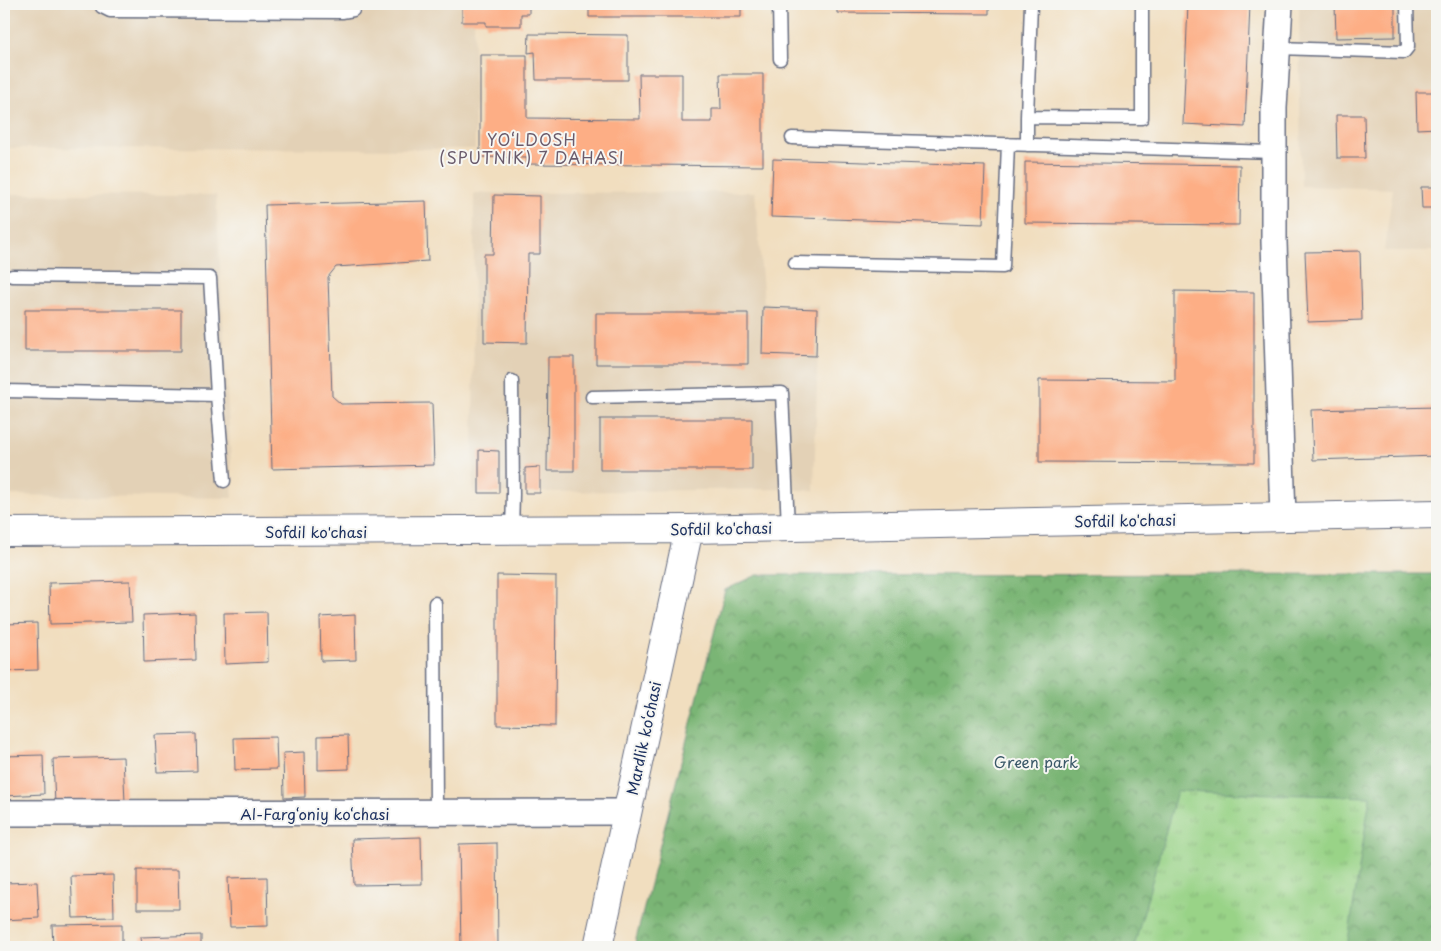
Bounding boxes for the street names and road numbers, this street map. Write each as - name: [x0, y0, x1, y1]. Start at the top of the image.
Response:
- street label: Sofdil ko'chasi: [1074, 508, 1176, 532]
- street label: Sofdil ko'chasi: [670, 516, 772, 540]
- street label: Sofdil ko'chasi: [265, 520, 367, 543]
- street label: Mardlik ko‘chasi: [620, 679, 666, 797]
- street label: Al-Farg‘oniy ko‘chasi: [240, 802, 390, 825]

